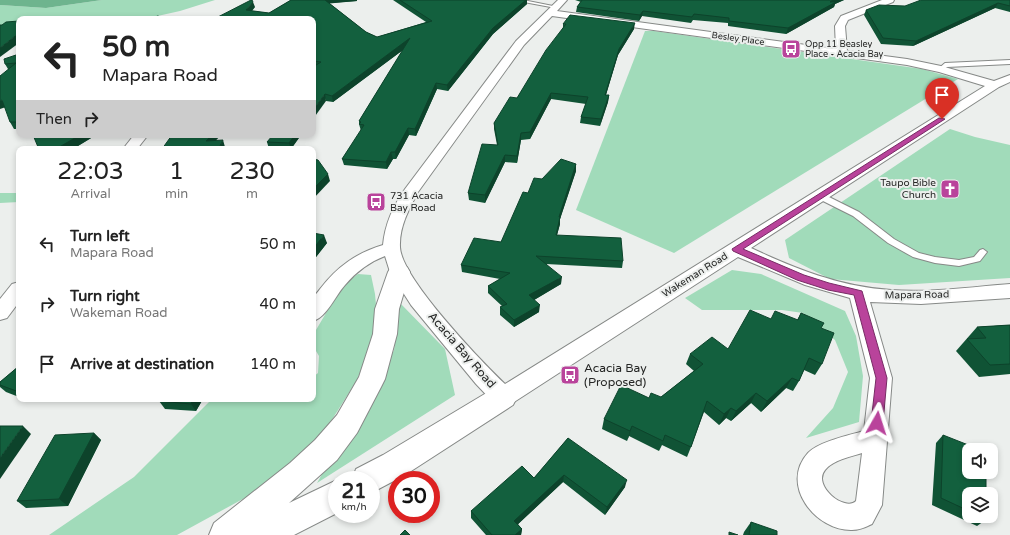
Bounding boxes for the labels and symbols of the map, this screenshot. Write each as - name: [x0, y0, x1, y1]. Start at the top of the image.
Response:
- street label: Besley Place: [711, 30, 765, 48]
- bus stop icon: Opp 11 Beasley Place - Acacia Bay: [780, 38, 802, 60]
- place label: Opp 11 Beasley Place - Acacia Bay: [805, 39, 884, 60]
- pin: [925, 78, 959, 119]
- place label: Taupo Bible Church: [880, 177, 936, 201]
- church icon: Taupo Bible Church: [939, 178, 961, 200]
- place label: 731 Acacia Bay Road: [390, 190, 443, 214]
- bus stop icon: 731 Acacia Bay Road: [365, 191, 387, 213]
- street label: Wakeman Road: [660, 250, 730, 300]
- street label: Mapara Road: [885, 288, 949, 302]
- street label: Acacia Bay Road: [425, 309, 499, 391]
- place label: Acacia Bay (Proposed): [584, 361, 647, 389]
- bus stop icon: Acacia Bay (Proposed): [559, 364, 581, 386]
- position arrow: [856, 402, 898, 444]
- speed limit sign: 30: [388, 471, 440, 523]

